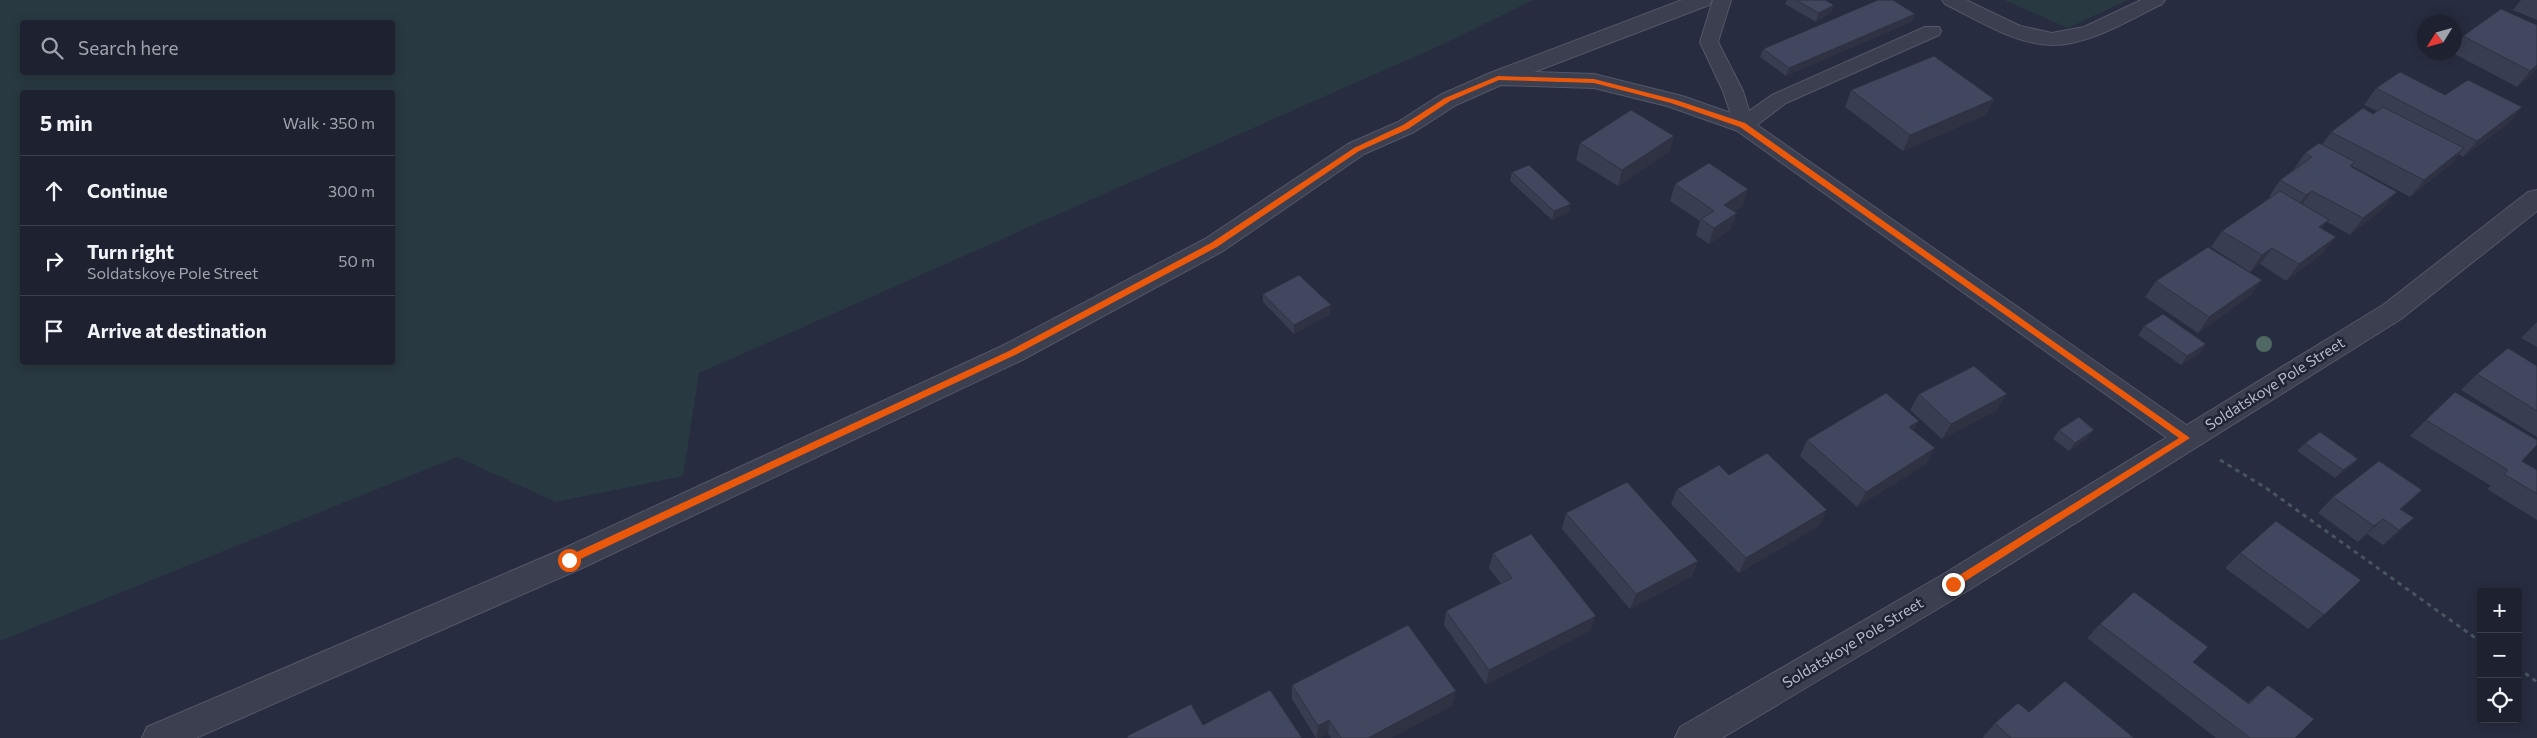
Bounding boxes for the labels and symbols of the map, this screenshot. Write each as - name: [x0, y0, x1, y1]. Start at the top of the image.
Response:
- north arrow: [2417, 15, 2462, 60]
- street label: Soldatskoye Pole Street: [2201, 333, 2347, 433]
- route start: [558, 549, 581, 572]
- route end: [1942, 573, 1965, 596]
- street label: Soldatskoye Pole Street: [1779, 593, 1926, 691]

